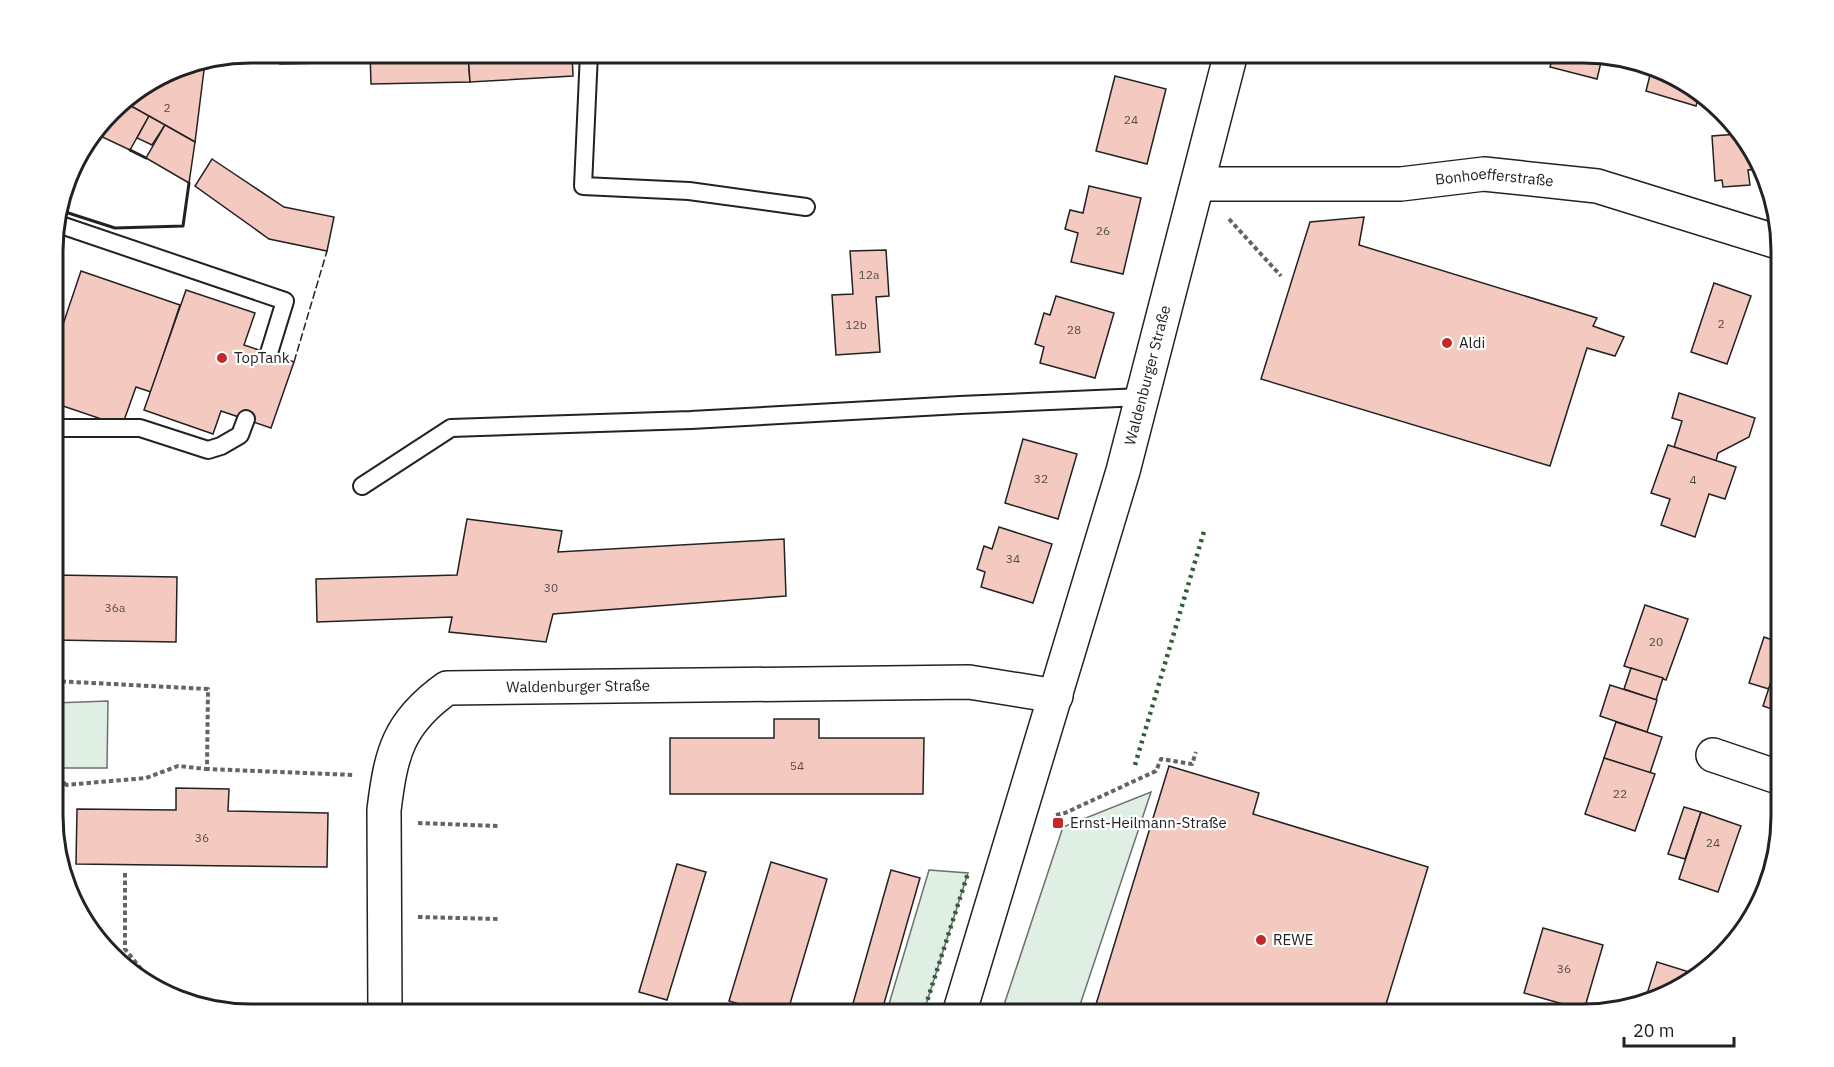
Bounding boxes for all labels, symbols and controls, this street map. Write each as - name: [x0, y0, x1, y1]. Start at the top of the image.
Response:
- house number: 2: [163, 100, 171, 115]
- house number: 24: [1124, 112, 1138, 127]
- street label: Bonhoefferstraße: [1434, 164, 1555, 190]
- house number: 26: [1096, 223, 1110, 238]
- house number: 12a: [859, 267, 880, 282]
- street label: Waldenburger Straße: [1120, 303, 1174, 447]
- house number: 2: [1717, 316, 1725, 331]
- house number: 12b: [845, 317, 867, 332]
- house number: 28: [1067, 322, 1081, 337]
- place label: Aldi: [1459, 333, 1485, 352]
- marker: Aldi: [1440, 336, 1454, 350]
- place label: TopTank: [234, 348, 290, 367]
- marker: TopTank: [215, 351, 229, 365]
- house number: 32: [1034, 471, 1048, 486]
- house number: 4: [1689, 472, 1697, 487]
- house number: 34: [1006, 551, 1020, 566]
- house number: 30: [544, 580, 558, 595]
- house number: 36a: [105, 600, 126, 615]
- house number: 20: [1649, 634, 1663, 649]
- street label: Waldenburger Straße: [506, 676, 650, 696]
- house number: 54: [790, 758, 804, 773]
- house number: 22: [1613, 786, 1627, 801]
- place label: Ernst-Heilmann-Straße: [1070, 813, 1227, 832]
- marker: Ernst-Heilmann-Straße: [1051, 816, 1065, 830]
- house number: 36: [195, 830, 209, 845]
- house number: 24: [1706, 835, 1720, 850]
- place label: REWE: [1273, 930, 1313, 949]
- marker: REWE: [1254, 933, 1268, 947]
- house number: 36: [1557, 961, 1571, 976]
- scale bar: [1624, 1010, 1734, 1048]
- text: 20 m: [1633, 1019, 1675, 1042]

